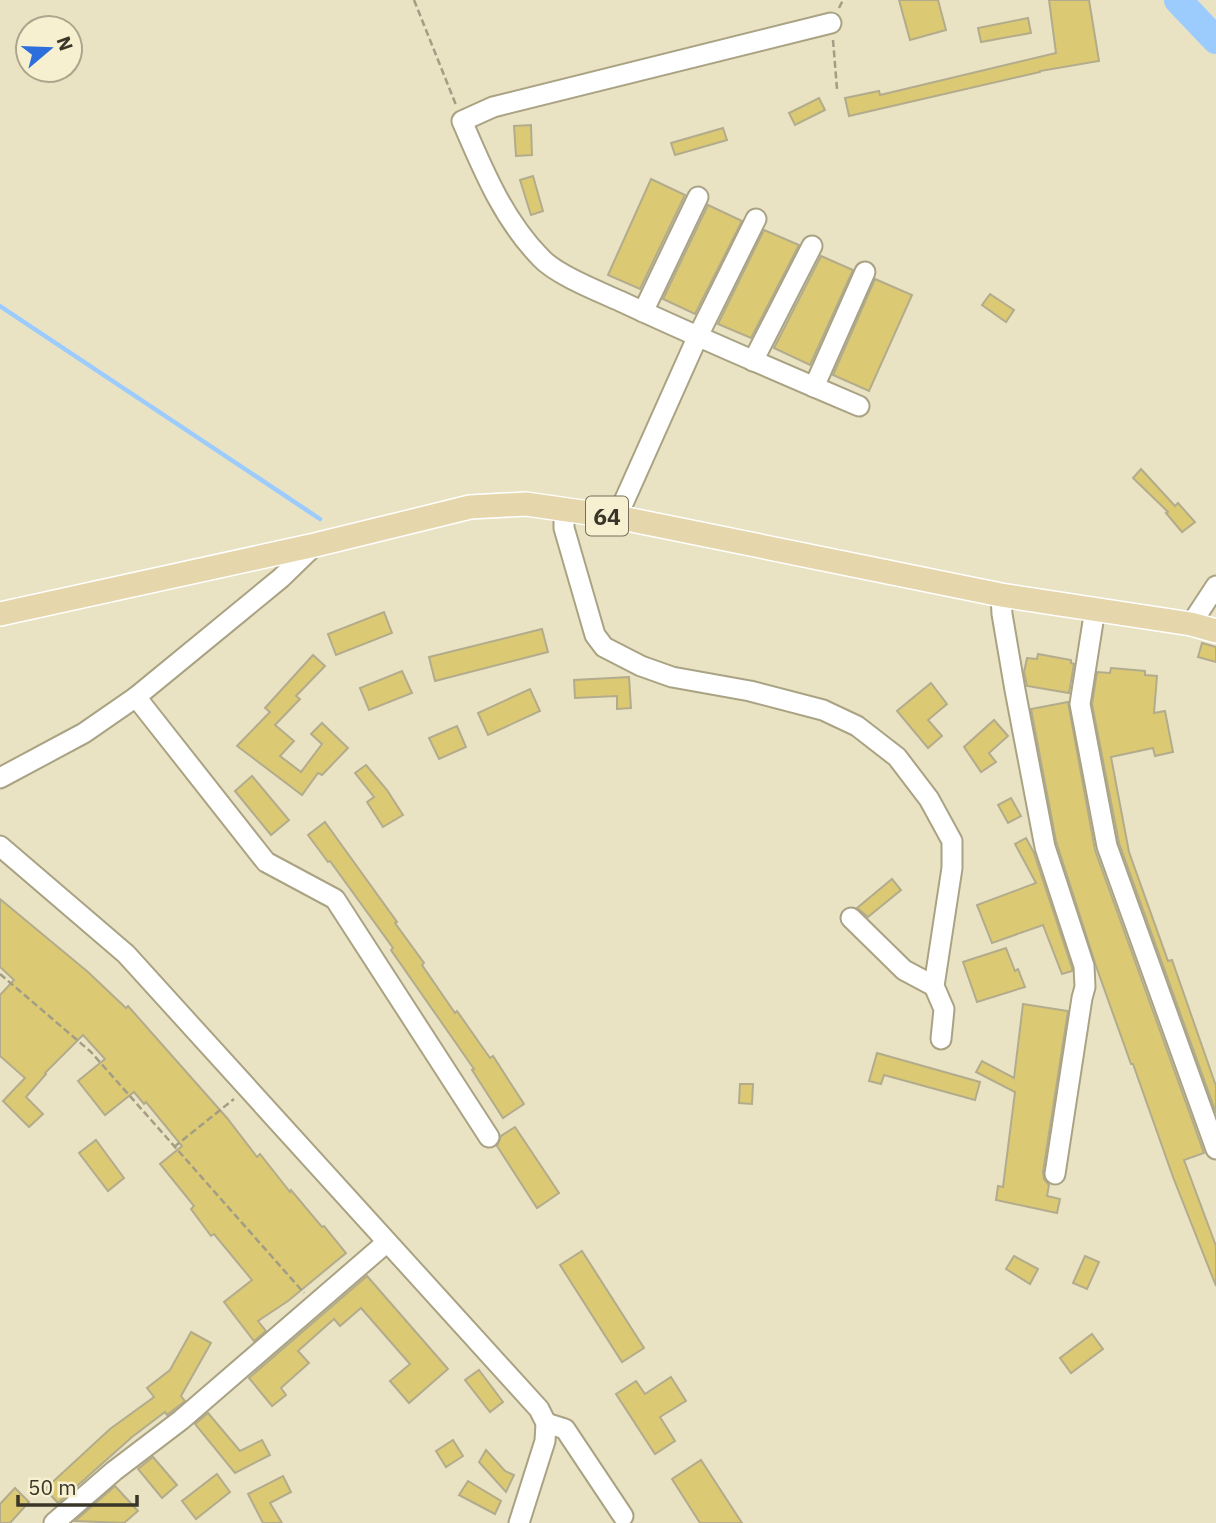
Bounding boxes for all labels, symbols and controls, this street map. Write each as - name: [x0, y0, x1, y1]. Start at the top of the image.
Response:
- north arrow: [14, 14, 84, 84]
- text: N: [51, 33, 79, 54]
- road number: 64: [586, 496, 628, 536]
- scale bar: [18, 1464, 136, 1508]
- text: 50 m: [28, 1473, 77, 1501]

